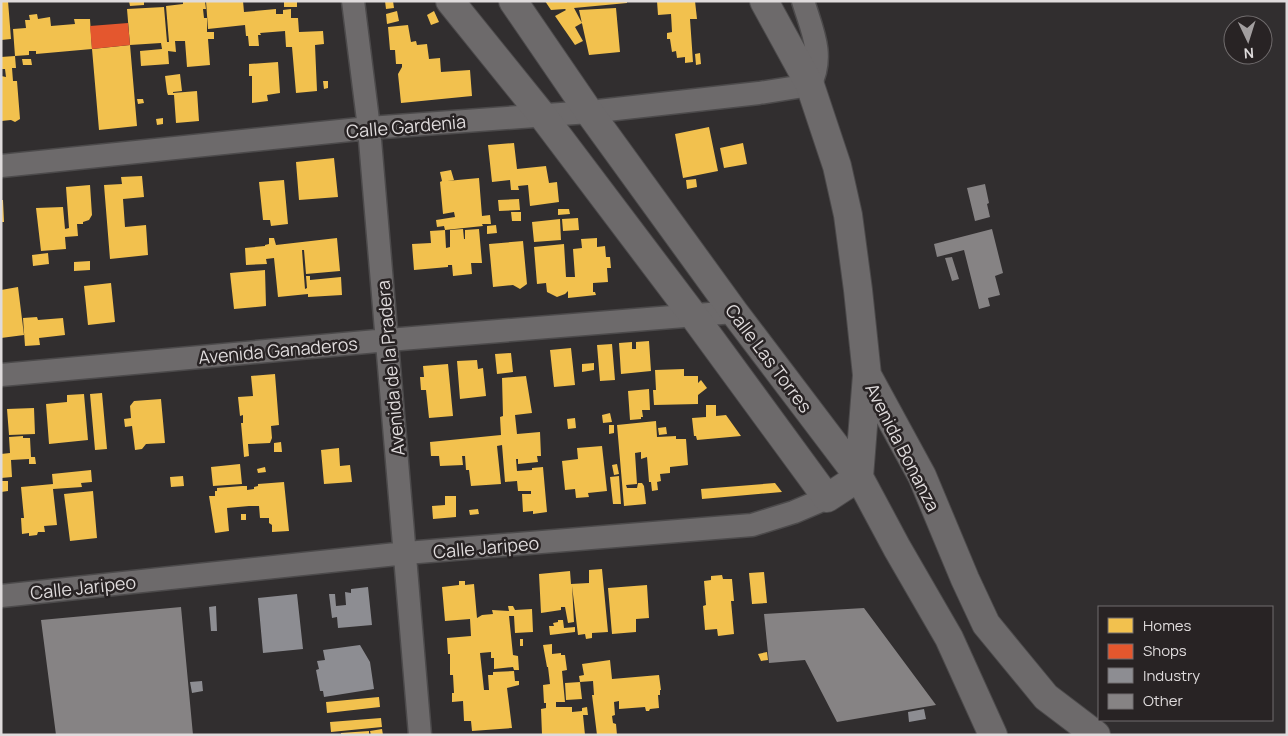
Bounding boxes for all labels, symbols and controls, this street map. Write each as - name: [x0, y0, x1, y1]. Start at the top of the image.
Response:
- north arrow: [1223, 15, 1273, 65]
- text: N: [1243, 44, 1255, 63]
- street label: Calle Gardenia: [345, 109, 467, 143]
- street label: Avenida de la Pradera: [370, 279, 410, 457]
- street label: Calle Las Torres: [720, 299, 818, 417]
- street label: Avenida Ganaderos: [197, 331, 359, 369]
- street label: Avenida Bonanza: [860, 379, 946, 515]
- street label: Calle Jaripeo: [432, 530, 540, 564]
- street label: Calle Jaripeo: [29, 570, 137, 604]
- legend: [1098, 606, 1273, 721]
- text: Homes: [1143, 615, 1192, 636]
- text: Shops: [1143, 640, 1187, 661]
- text: Industry: [1143, 665, 1200, 686]
- text: Other: [1143, 690, 1184, 711]

